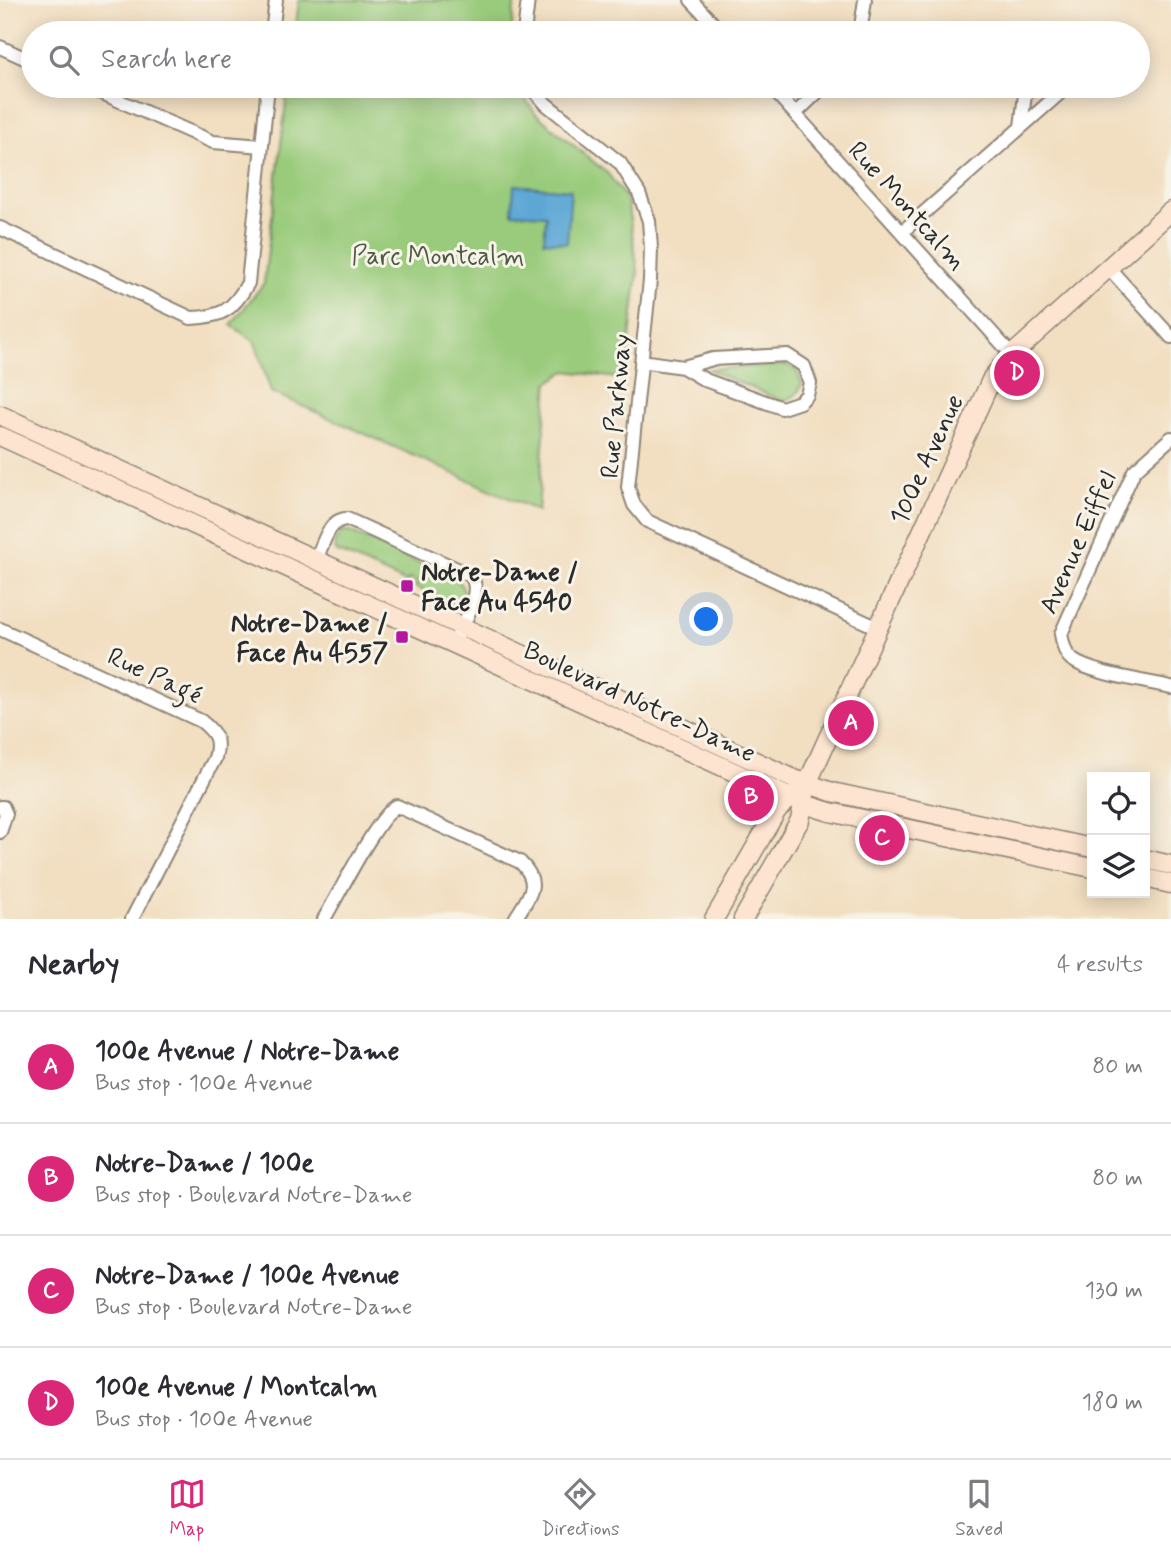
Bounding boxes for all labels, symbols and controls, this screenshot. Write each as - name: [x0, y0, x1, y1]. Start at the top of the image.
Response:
- search box: [21, 21, 1150, 98]
- icon: search: [45, 41, 83, 79]
- text: Search here: [101, 43, 232, 77]
- street label: Rue Montcalm: [840, 135, 973, 278]
- park label: Parc Montcalm: [352, 240, 524, 274]
- street label: Rue Parkway: [594, 332, 640, 480]
- pin: D: [994, 347, 1040, 399]
- street label: 100e Avenue: [883, 389, 973, 531]
- street label: Avenue Eiffel: [1032, 466, 1125, 620]
- place label: Notre-Dame / Face Au 4540: [421, 556, 578, 620]
- marker: Notre-Dame / Face Au 4540: [399, 578, 415, 594]
- your location: [689, 602, 723, 636]
- place label: Notre-Dame / Face Au 4557: [231, 607, 388, 671]
- marker: Notre-Dame / Face Au 4557: [394, 629, 410, 645]
- street label: Boulevard Notre-Dame: [517, 634, 761, 772]
- street label: Rue Pagé: [100, 640, 207, 716]
- pin: A: [828, 697, 874, 749]
- pin: B: [728, 772, 774, 824]
- map controls: [1087, 772, 1150, 898]
- button: locate: [1087, 772, 1150, 835]
- pin: C: [859, 812, 905, 864]
- button: layers: [1087, 835, 1150, 898]
- text: Nearby: [28, 945, 119, 984]
- text: 4 results: [1057, 950, 1143, 980]
- text: 100e Avenue / Notre-Dame: [95, 1035, 399, 1069]
- text: A: [43, 1052, 59, 1082]
- text: 80 m: [1092, 1052, 1143, 1082]
- text: Bus stop · 100e Avenue: [95, 1069, 313, 1099]
- text: Notre-Dame / 100e: [95, 1147, 314, 1181]
- text: B: [44, 1164, 58, 1194]
- text: 80 m: [1092, 1164, 1143, 1194]
- text: Bus stop · Boulevard Notre-Dame: [95, 1181, 412, 1211]
- text: Notre-Dame / 100e Avenue: [95, 1259, 399, 1293]
- text: C: [43, 1276, 59, 1306]
- text: 130 m: [1085, 1276, 1143, 1306]
- text: Bus stop · Boulevard Notre-Dame: [95, 1293, 412, 1323]
- text: 100e Avenue / Montcalm: [95, 1371, 377, 1405]
- text: D: [43, 1388, 59, 1418]
- text: 180 m: [1082, 1388, 1143, 1418]
- text: Bus stop · 100e Avenue: [95, 1405, 313, 1435]
- tab: Map: [168, 1475, 206, 1542]
- tab: Directions: [541, 1475, 620, 1542]
- tab: Saved: [955, 1475, 1003, 1542]

